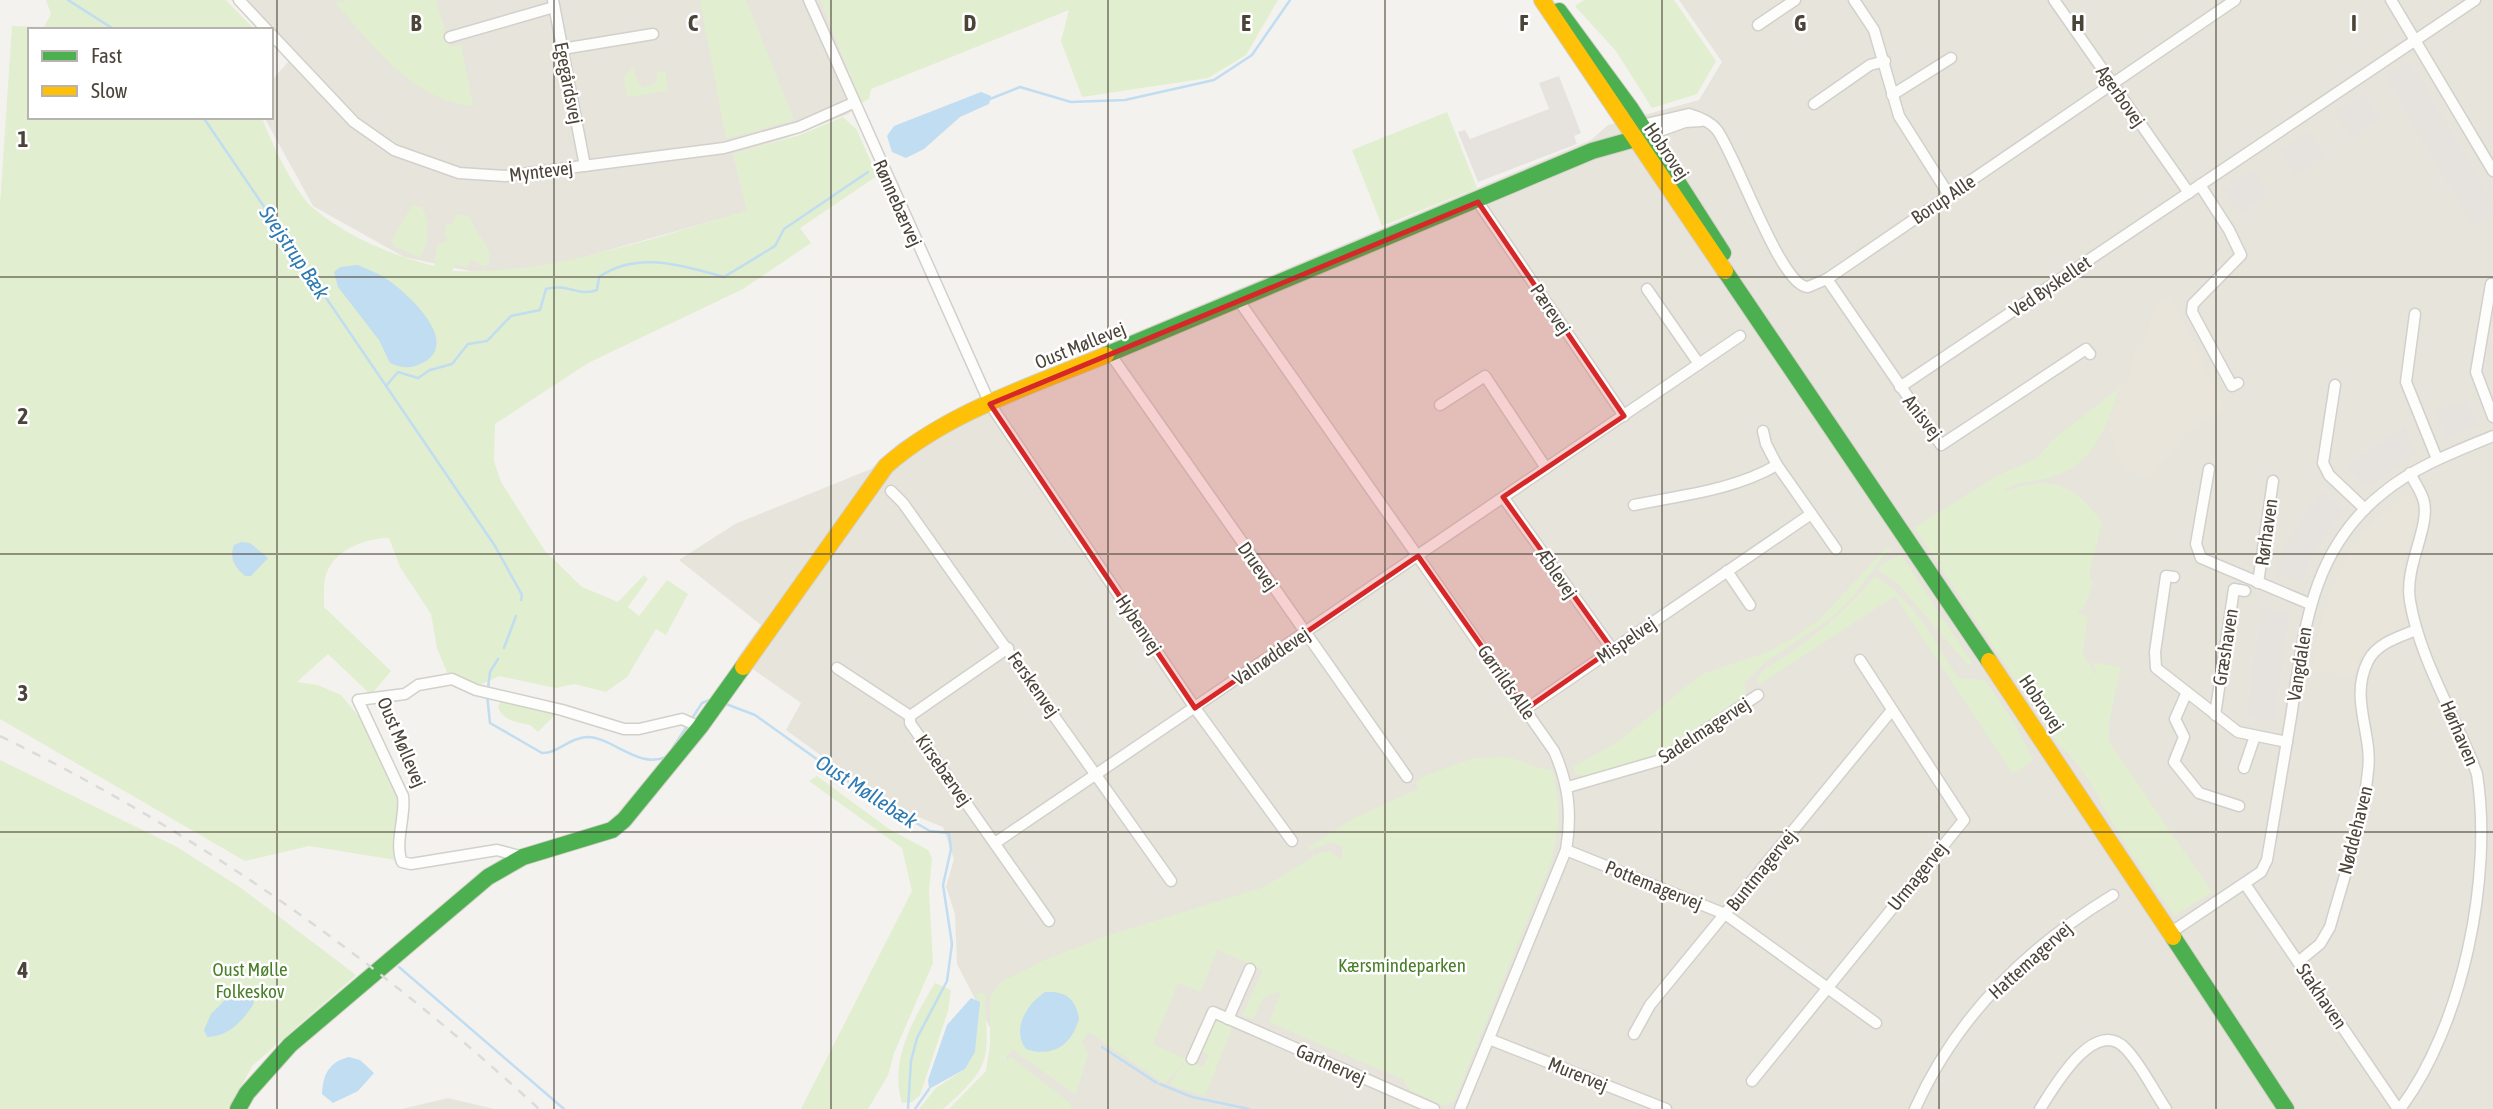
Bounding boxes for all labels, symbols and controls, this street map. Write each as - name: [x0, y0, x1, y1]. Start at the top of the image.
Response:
- text: B: [411, 10, 422, 36]
- text: C: [688, 10, 699, 36]
- text: D: [964, 10, 977, 36]
- text: E: [1241, 10, 1251, 36]
- text: F: [1519, 10, 1529, 36]
- text: G: [1794, 10, 1806, 36]
- text: H: [2071, 10, 2085, 36]
- text: I: [2351, 10, 2357, 36]
- legend: [28, 28, 273, 119]
- street label: Egegårdsvej: [550, 40, 588, 126]
- text: Fast: [91, 43, 122, 67]
- street label: Agerbovej: [2092, 61, 2150, 131]
- text: Slow: [91, 78, 128, 102]
- street label: Hobrovej: [1640, 118, 1694, 184]
- text: 1: [18, 126, 29, 152]
- street label: Myntevej: [508, 156, 574, 186]
- street label: Rønnebærvej: [869, 156, 927, 250]
- street label: Borup Alle: [1907, 170, 1979, 228]
- water label: Svejstrup Bæk: [255, 200, 335, 304]
- street label: Ved Byskellet: [2005, 251, 2095, 321]
- street label: Pærevej: [1526, 280, 1576, 338]
- street label: Oust Møllevej: [1032, 317, 1128, 373]
- street label: Anisvej: [1899, 390, 1947, 444]
- text: 2: [18, 403, 28, 429]
- street label: Rørhaven: [2250, 497, 2282, 567]
- street label: Druevej: [1233, 537, 1283, 595]
- street label: Æblevej: [1532, 544, 1582, 602]
- street label: Hybenvej: [1111, 590, 1167, 658]
- street label: Græshaven: [2208, 607, 2242, 687]
- street label: Mispelvej: [1592, 612, 1660, 668]
- street label: Valnøddevej: [1228, 622, 1314, 690]
- street label: Vangdalen: [2282, 625, 2316, 703]
- street label: Gørrilds Alle: [1473, 641, 1541, 723]
- street label: Ferskenvej: [1004, 647, 1064, 721]
- street label: Hobrovej: [2015, 670, 2069, 736]
- text: 3: [18, 680, 28, 706]
- street label: Sadelmagervej: [1654, 692, 1754, 768]
- street label: Oust Møllevej: [373, 694, 431, 790]
- street label: Hørhaven: [2436, 697, 2484, 769]
- street label: Kirsebærvej: [911, 730, 977, 810]
- water label: Oust Møllebæk: [812, 749, 923, 833]
- street label: Nøddehaven: [2333, 784, 2377, 876]
- street label: Buntmagervej: [1722, 825, 1800, 915]
- street label: Urmagervej: [1883, 837, 1951, 915]
- street label: Pottemagervej: [1602, 856, 1706, 914]
- street label: Hattemagervej: [1984, 917, 2076, 1003]
- park label: Kærsmindeparken: [1338, 954, 1466, 976]
- text: 4: [17, 957, 29, 983]
- park label: Oust Mølle Folkeskov: [212, 958, 288, 1002]
- street label: Stakhaven: [2292, 959, 2352, 1033]
- street label: Gartnervej: [1293, 1039, 1369, 1089]
- street label: Murervej: [1545, 1052, 1611, 1096]

